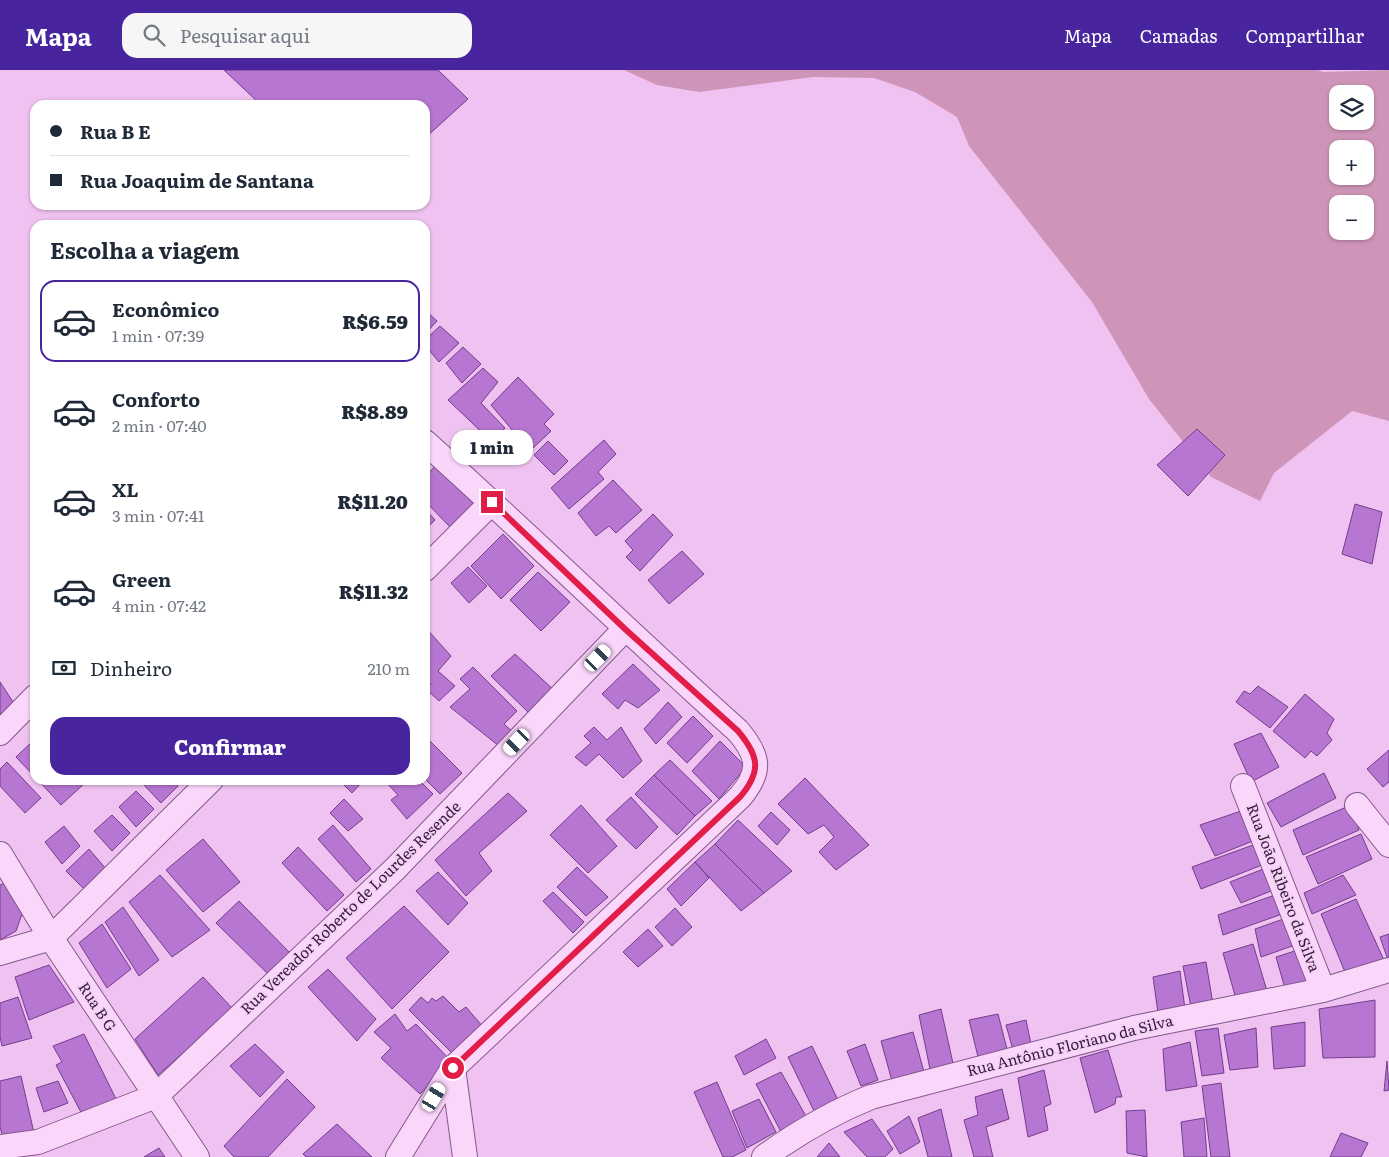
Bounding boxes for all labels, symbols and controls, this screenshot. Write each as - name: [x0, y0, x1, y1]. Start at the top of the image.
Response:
- search box: [122, 13, 472, 58]
- text: Mapa: [25, 18, 92, 53]
- icon: search: [140, 21, 168, 49]
- text: Pesquisar aqui: [180, 21, 310, 49]
- text: Mapa: [1064, 22, 1112, 49]
- text: Camadas: [1140, 22, 1217, 49]
- text: Compartilhar: [1245, 22, 1364, 49]
- map controls: [1329, 85, 1374, 240]
- button: layers: [1329, 85, 1374, 130]
- text: Rua B E: [80, 117, 151, 145]
- button: +: [1329, 140, 1374, 185]
- text: Rua Joaquim de Santana: [80, 166, 314, 194]
- button: −: [1329, 195, 1374, 240]
- text: Escolha a viagem: [50, 233, 240, 266]
- text: Econômico: [112, 295, 219, 323]
- icon: car: [52, 299, 97, 344]
- text: R$6.59: [342, 307, 408, 335]
- text: 1 min · 07:39: [112, 323, 204, 347]
- text: Conforto: [112, 385, 200, 413]
- icon: car: [52, 389, 97, 434]
- text: R$8.89: [341, 397, 408, 425]
- text: 2 min · 07:40: [112, 413, 207, 437]
- callout: 1 min: [451, 430, 533, 464]
- text: 1 min: [470, 435, 514, 459]
- text: XL: [112, 475, 139, 503]
- icon: car: [52, 479, 97, 524]
- text: R$11.20: [337, 487, 408, 515]
- route end: [481, 491, 503, 513]
- text: 3 min · 07:41: [112, 503, 204, 527]
- text: Green: [112, 565, 171, 593]
- icon: car: [52, 569, 97, 614]
- text: R$11.32: [339, 577, 408, 605]
- text: 4 min · 07:42: [112, 593, 206, 617]
- car: [582, 642, 613, 674]
- icon: cash: [50, 654, 78, 682]
- text: Dinheiro: [90, 654, 172, 682]
- text: 210 m: [367, 656, 410, 680]
- button: Confirmar: [50, 717, 410, 775]
- car: [501, 726, 532, 758]
- street label: Rua Vereador Roberto de Lourdes Resende: [234, 795, 466, 1019]
- street label: Rua João Ribeiro da Silva: [1242, 800, 1328, 976]
- street label: Rua B G: [74, 977, 123, 1035]
- street label: Rua Antônio Floriano da Silva: [964, 1008, 1176, 1081]
- route start: [442, 1057, 464, 1079]
- car: [419, 1080, 448, 1114]

